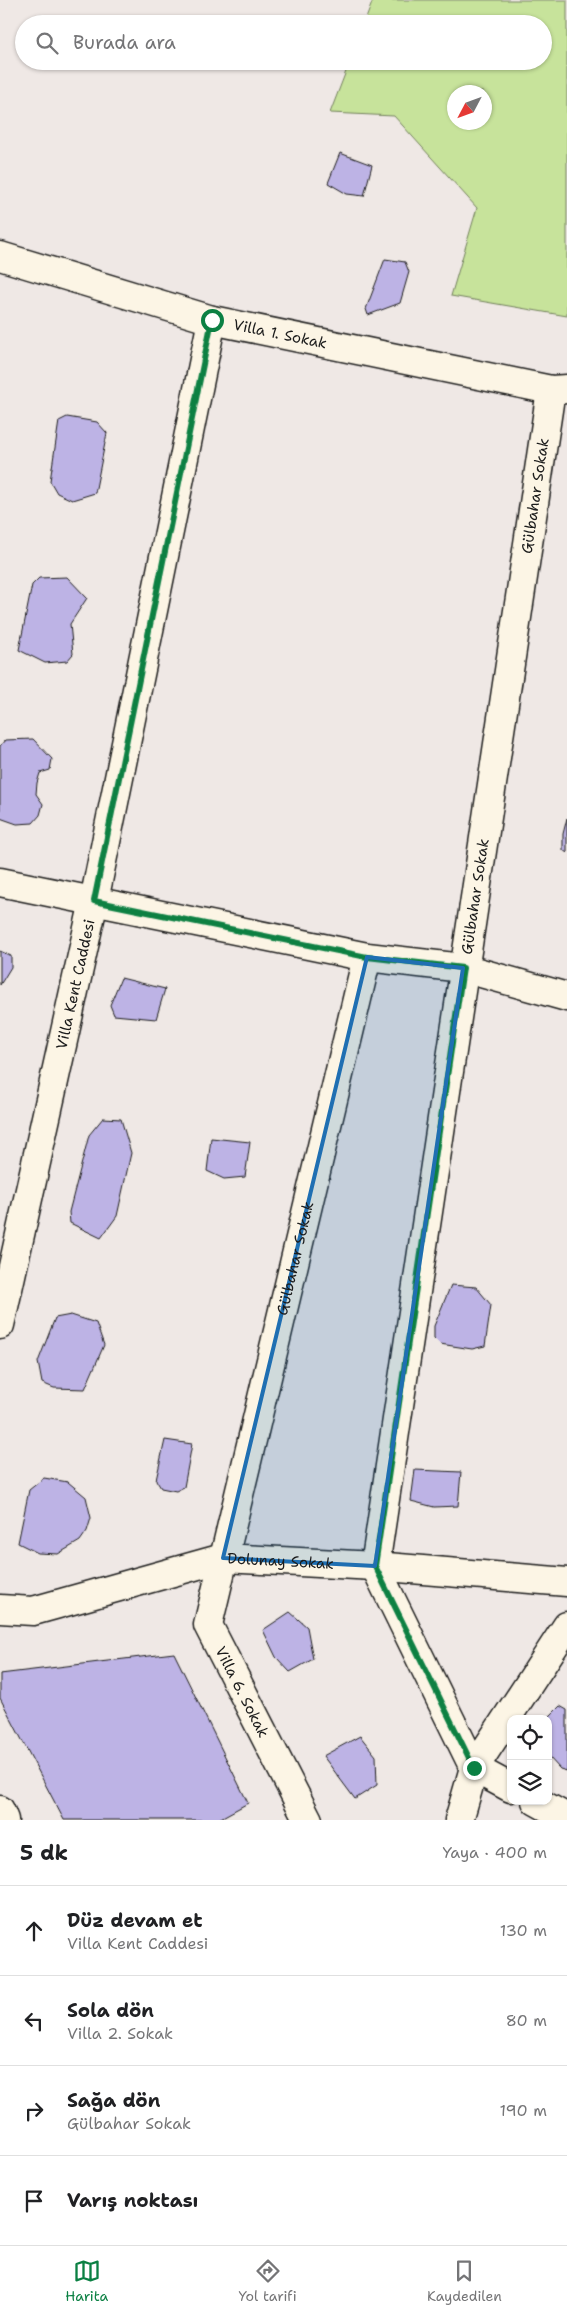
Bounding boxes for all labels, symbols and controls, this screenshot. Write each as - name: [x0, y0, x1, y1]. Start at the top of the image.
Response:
- search box: [15, 15, 552, 70]
- icon: search: [33, 29, 61, 57]
- text: Burada ara: [73, 30, 176, 55]
- north arrow: [447, 85, 492, 130]
- route start: [201, 309, 224, 332]
- street label: Villa 1. Sokak: [231, 315, 329, 353]
- street label: Gülbahar Sokak: [517, 437, 554, 555]
- street label: Gülbahar Sokak: [457, 837, 494, 956]
- street label: Villa Kent Caddesi: [51, 917, 100, 1051]
- street label: Gülbahar Sokak: [272, 1199, 318, 1317]
- street label: Dolunay Sokak: [227, 1548, 335, 1574]
- street label: Villa 6. Sokak: [210, 1643, 274, 1741]
- map controls: [507, 1715, 552, 1805]
- button: locate: [507, 1715, 552, 1760]
- route end: [463, 1757, 486, 1780]
- button: layers: [507, 1760, 552, 1805]
- text: 5 dk: [20, 1839, 68, 1867]
- text: Yaya · 400 m: [442, 1842, 547, 1863]
- text: Düz devam et: [67, 1908, 203, 1933]
- icon: ahead: [20, 1917, 48, 1945]
- text: 130 m: [500, 1920, 547, 1941]
- text: Villa Kent Caddesi: [67, 1933, 208, 1954]
- text: Sola dön: [67, 1998, 154, 2023]
- icon: left: [20, 2007, 48, 2035]
- text: 80 m: [506, 2010, 547, 2031]
- text: Villa 2. Sokak: [67, 2023, 173, 2044]
- text: Sağa dön: [67, 2088, 160, 2113]
- icon: right: [20, 2097, 48, 2125]
- text: 190 m: [500, 2100, 547, 2121]
- text: Gülbahar Sokak: [67, 2113, 191, 2134]
- icon: arrive: [20, 2187, 48, 2215]
- text: Varış noktası: [67, 2188, 198, 2213]
- tab: Harita: [65, 2257, 108, 2305]
- tab: Yol tarifi: [239, 2257, 297, 2305]
- tab: Kaydedilen: [427, 2257, 502, 2305]

